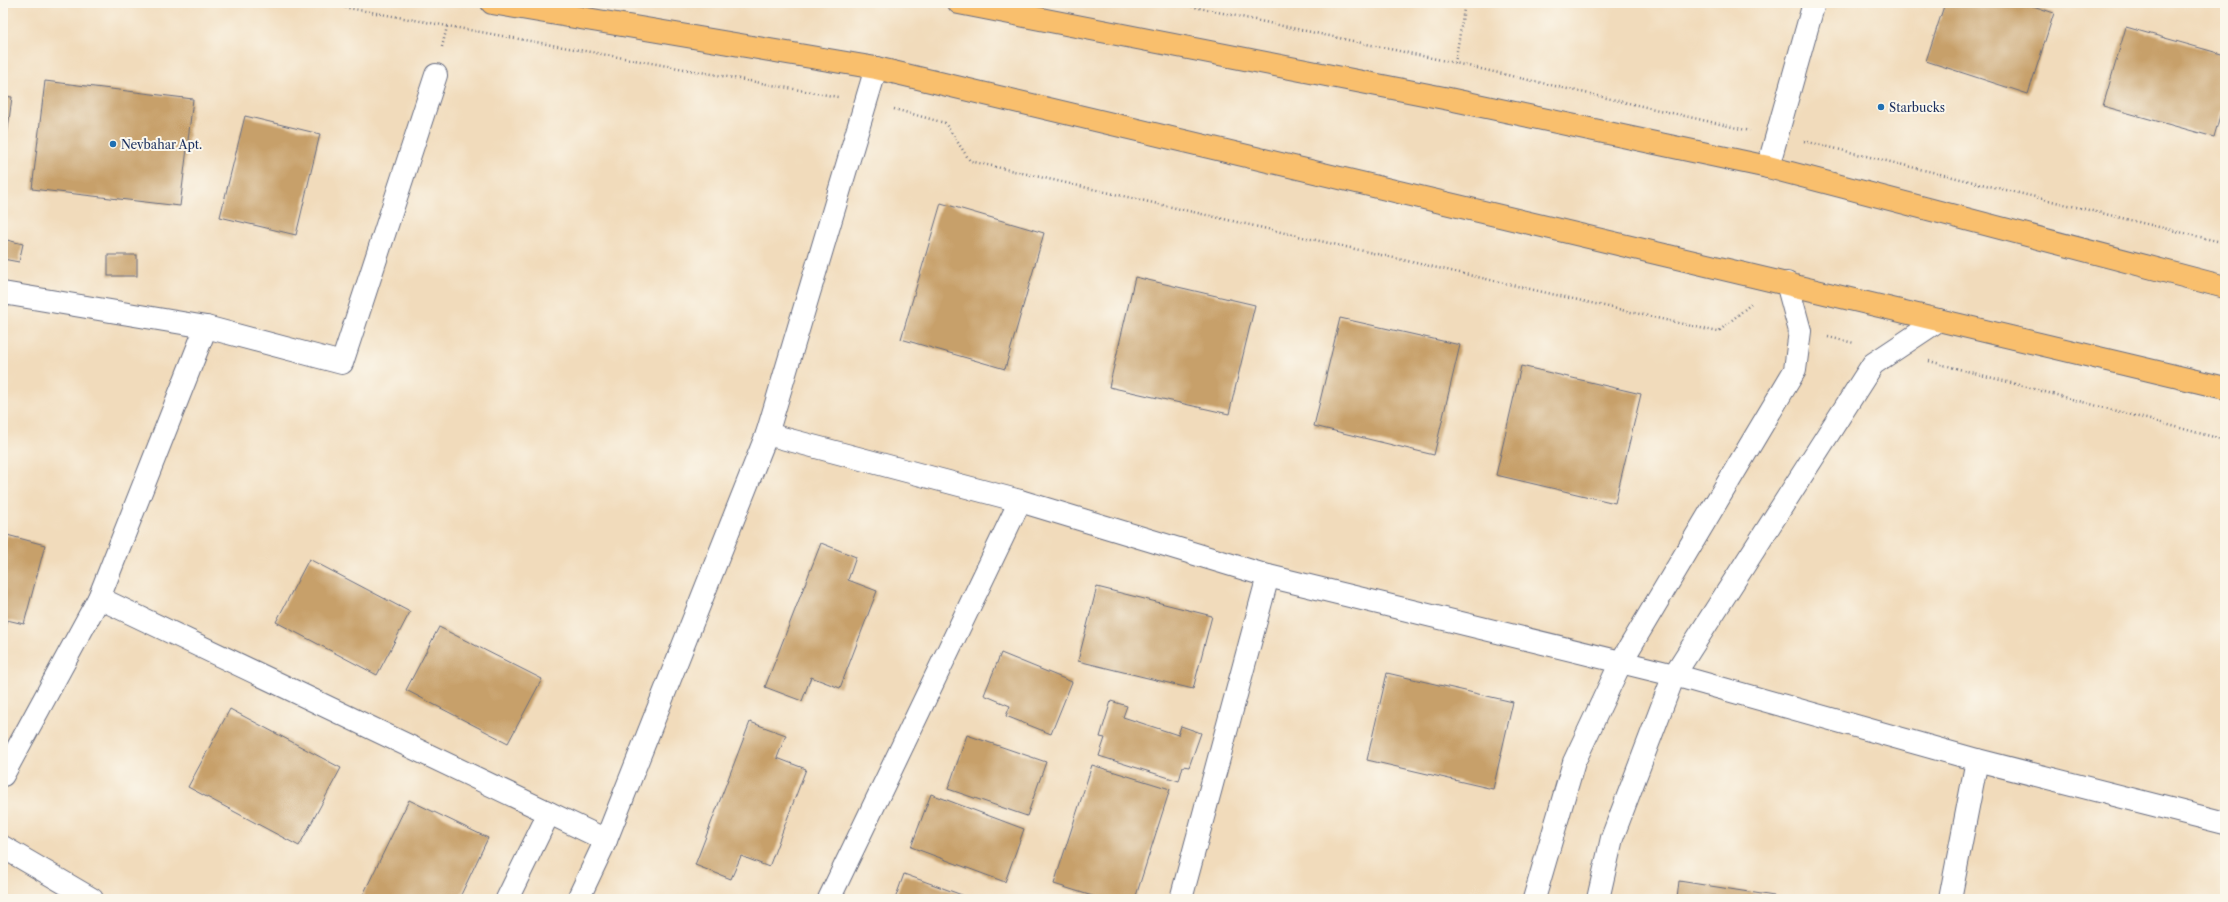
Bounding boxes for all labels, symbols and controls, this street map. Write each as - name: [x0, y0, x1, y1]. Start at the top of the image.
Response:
- place label: Starbucks: [1889, 100, 1945, 115]
- marker: Starbucks: [1876, 102, 1886, 112]
- place label: Nevbahar Apt.: [121, 137, 202, 152]
- marker: Nevbahar Apt.: [108, 139, 118, 149]

